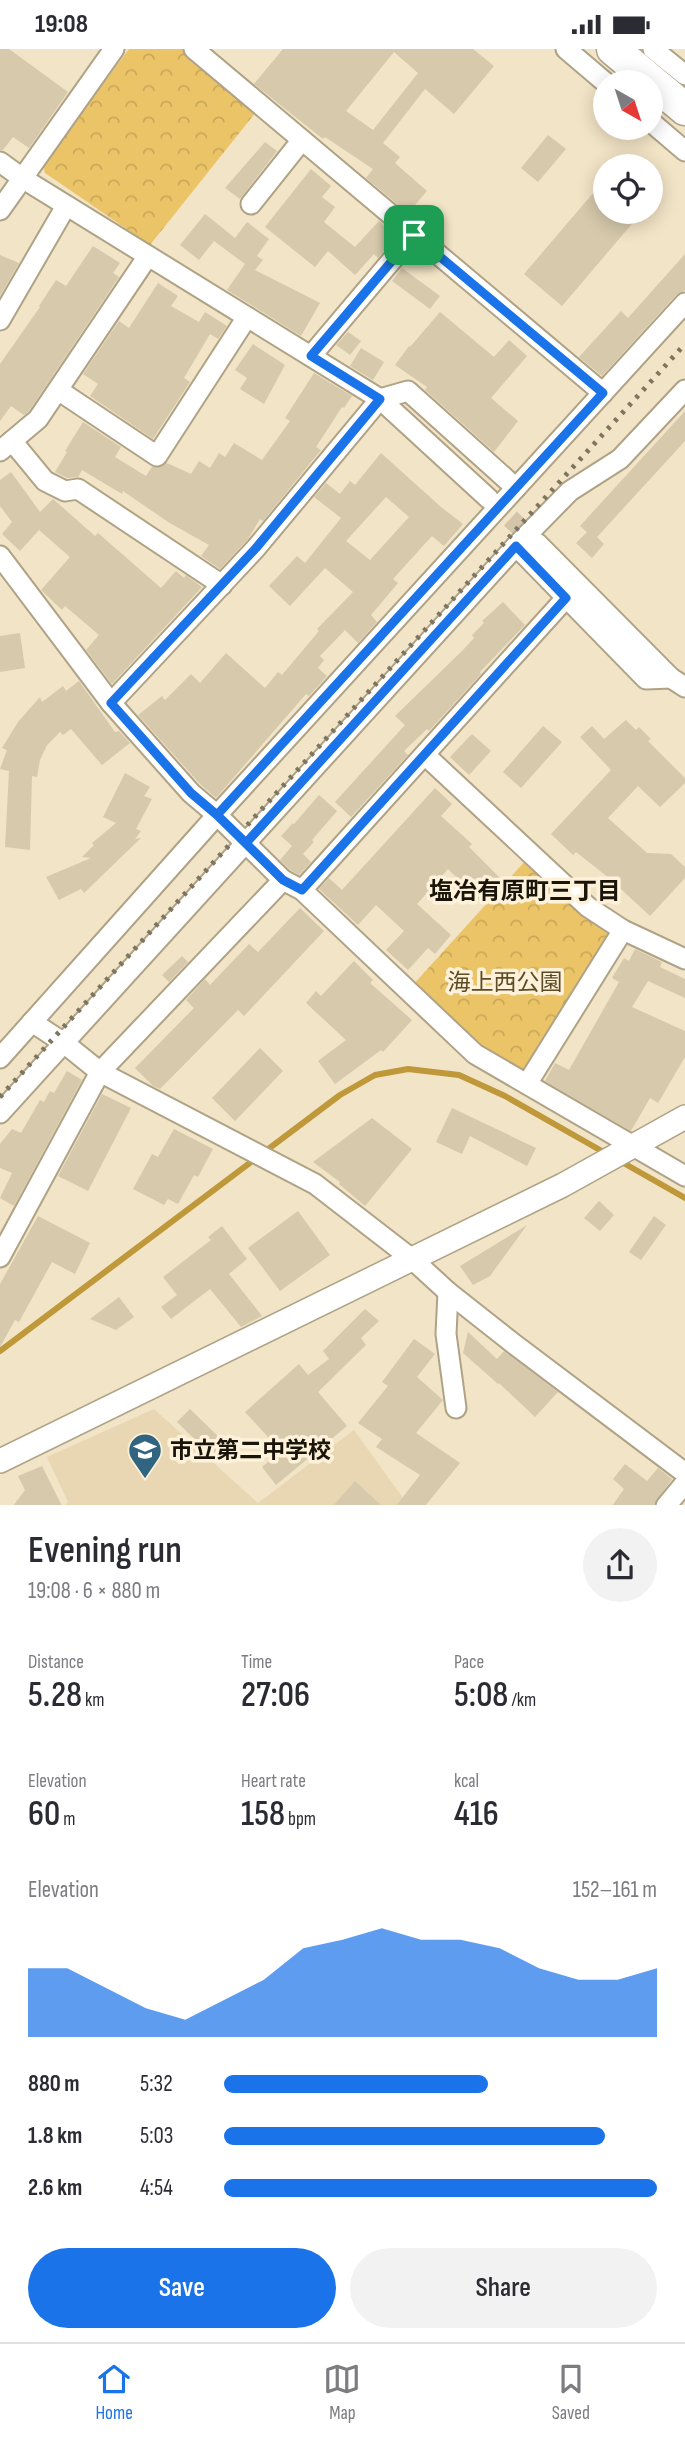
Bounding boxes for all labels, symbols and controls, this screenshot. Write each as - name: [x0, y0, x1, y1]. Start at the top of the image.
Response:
- text: 19:08: [35, 9, 88, 40]
- north arrow: [593, 70, 663, 140]
- map controls: [593, 70, 663, 224]
- button: locate: [593, 154, 663, 224]
- pin: [384, 205, 444, 265]
- icon: arrive: [395, 216, 433, 254]
- district label: 塩冶有原町三丁目: [429, 877, 621, 906]
- park label: 海上西公園: [448, 969, 563, 997]
- school or university icon: 市立第二中学校: [126, 1431, 164, 1480]
- place label: 市立第二中学校: [170, 1437, 331, 1465]
- text: Evening run: [28, 1528, 182, 1573]
- button: share: [583, 1528, 657, 1602]
- text: 19:08 · 6 × 880 m: [28, 1577, 160, 1605]
- text: Distance: [28, 1651, 84, 1674]
- text: Time: [241, 1651, 272, 1674]
- text: Pace: [454, 1651, 484, 1674]
- text: 5.28: [28, 1674, 82, 1717]
- text: 27:06: [241, 1674, 310, 1717]
- text: 5:08: [454, 1674, 508, 1717]
- text: km: [82, 1689, 105, 1712]
- text: /km: [508, 1689, 536, 1712]
- text: Elevation: [28, 1770, 87, 1793]
- text: Heart rate: [241, 1770, 306, 1793]
- text: kcal: [454, 1770, 479, 1793]
- text: 60: [28, 1793, 60, 1836]
- text: 158: [241, 1793, 285, 1836]
- text: 416: [454, 1793, 499, 1836]
- text: m: [60, 1808, 75, 1831]
- text: bpm: [285, 1808, 316, 1831]
- text: Elevation: [28, 1876, 99, 1904]
- text: 152–161 m: [573, 1876, 657, 1904]
- text: 880 m: [28, 2070, 80, 2098]
- text: 5:32: [140, 2070, 173, 2098]
- text: 1.8 km: [28, 2122, 82, 2150]
- text: 5:03: [140, 2122, 173, 2150]
- text: 2.6 km: [28, 2174, 82, 2202]
- text: 4:54: [140, 2174, 173, 2202]
- button: Save: [28, 2248, 336, 2328]
- button: Share: [350, 2248, 657, 2328]
- tab: Home: [95, 2360, 133, 2425]
- tab: Map: [323, 2360, 361, 2425]
- tab: Saved: [552, 2360, 590, 2425]

